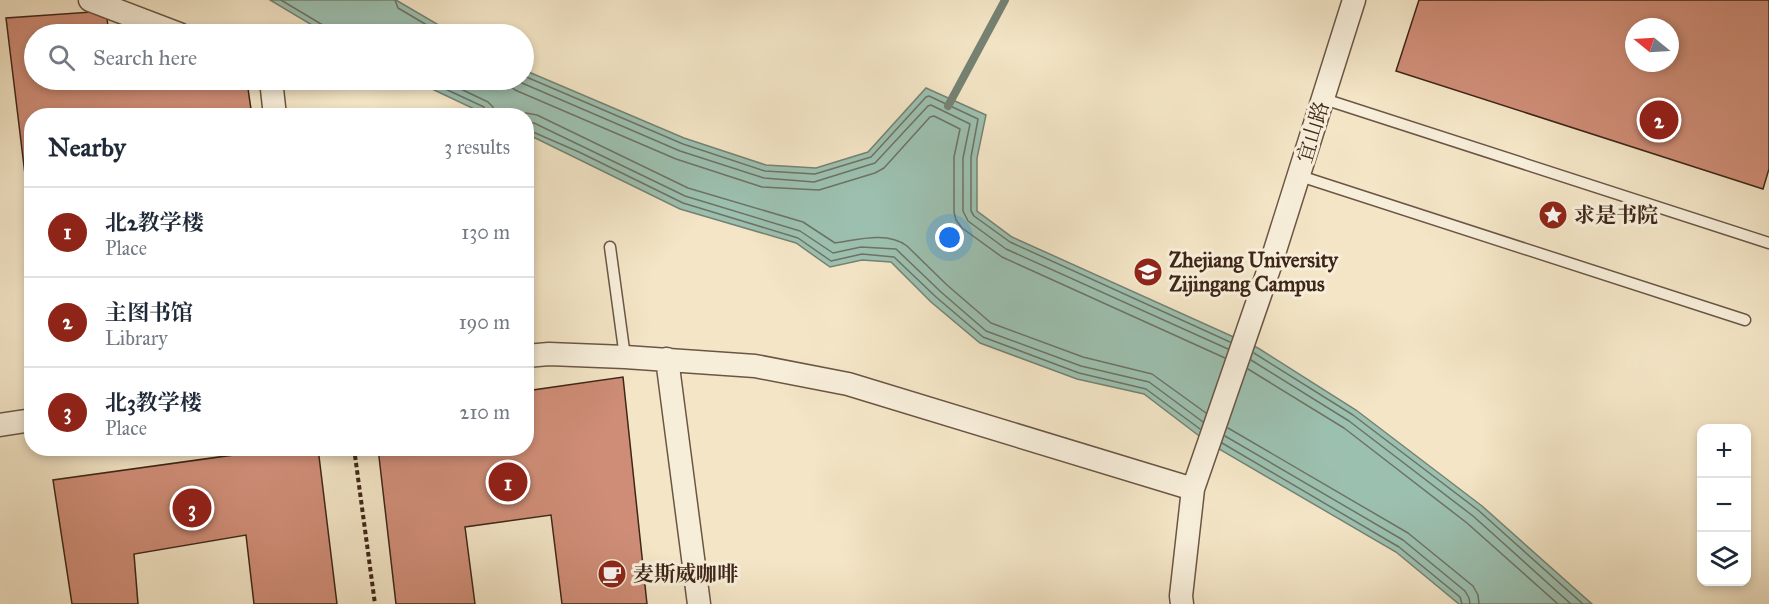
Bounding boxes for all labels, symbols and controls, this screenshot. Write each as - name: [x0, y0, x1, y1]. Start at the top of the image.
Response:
- north arrow: [1625, 18, 1679, 72]
- search box: [24, 24, 534, 90]
- icon: search: [45, 41, 78, 74]
- text: Search here: [93, 44, 197, 71]
- street label: 宜山路: [1291, 98, 1335, 166]
- pin: 2: [1640, 98, 1678, 142]
- text: Nearby: [48, 131, 126, 163]
- text: 3 results: [444, 135, 510, 159]
- place icon: 求是书院: [1537, 199, 1569, 231]
- place label: 求是书院: [1574, 202, 1658, 228]
- text: 北2教学楼: [105, 209, 204, 236]
- text: 1: [64, 220, 71, 244]
- text: 130 m: [461, 220, 510, 244]
- your location: [935, 223, 964, 252]
- text: Place: [105, 236, 147, 260]
- place label: Zhejiang University Zijingang Campus: [1169, 247, 1339, 297]
- school or university icon: Zhejiang University Zijingang Campus: [1132, 256, 1164, 288]
- text: 主图书馆: [105, 299, 193, 326]
- text: 2: [63, 310, 72, 334]
- text: 190 m: [459, 310, 510, 334]
- text: Library: [105, 326, 168, 350]
- text: 北3教学楼: [105, 389, 202, 416]
- text: 3: [64, 400, 72, 424]
- text: 210 m: [460, 400, 510, 424]
- text: Place: [105, 416, 147, 440]
- map controls: [1697, 424, 1751, 586]
- button: +: [1697, 424, 1751, 478]
- pin: 1: [488, 460, 528, 504]
- button: −: [1697, 478, 1751, 532]
- pin: 3: [172, 486, 212, 530]
- button: layers: [1697, 532, 1751, 586]
- cafe icon: 麦斯威咖啡: [596, 558, 628, 590]
- place label: 麦斯威咖啡: [633, 561, 738, 587]

